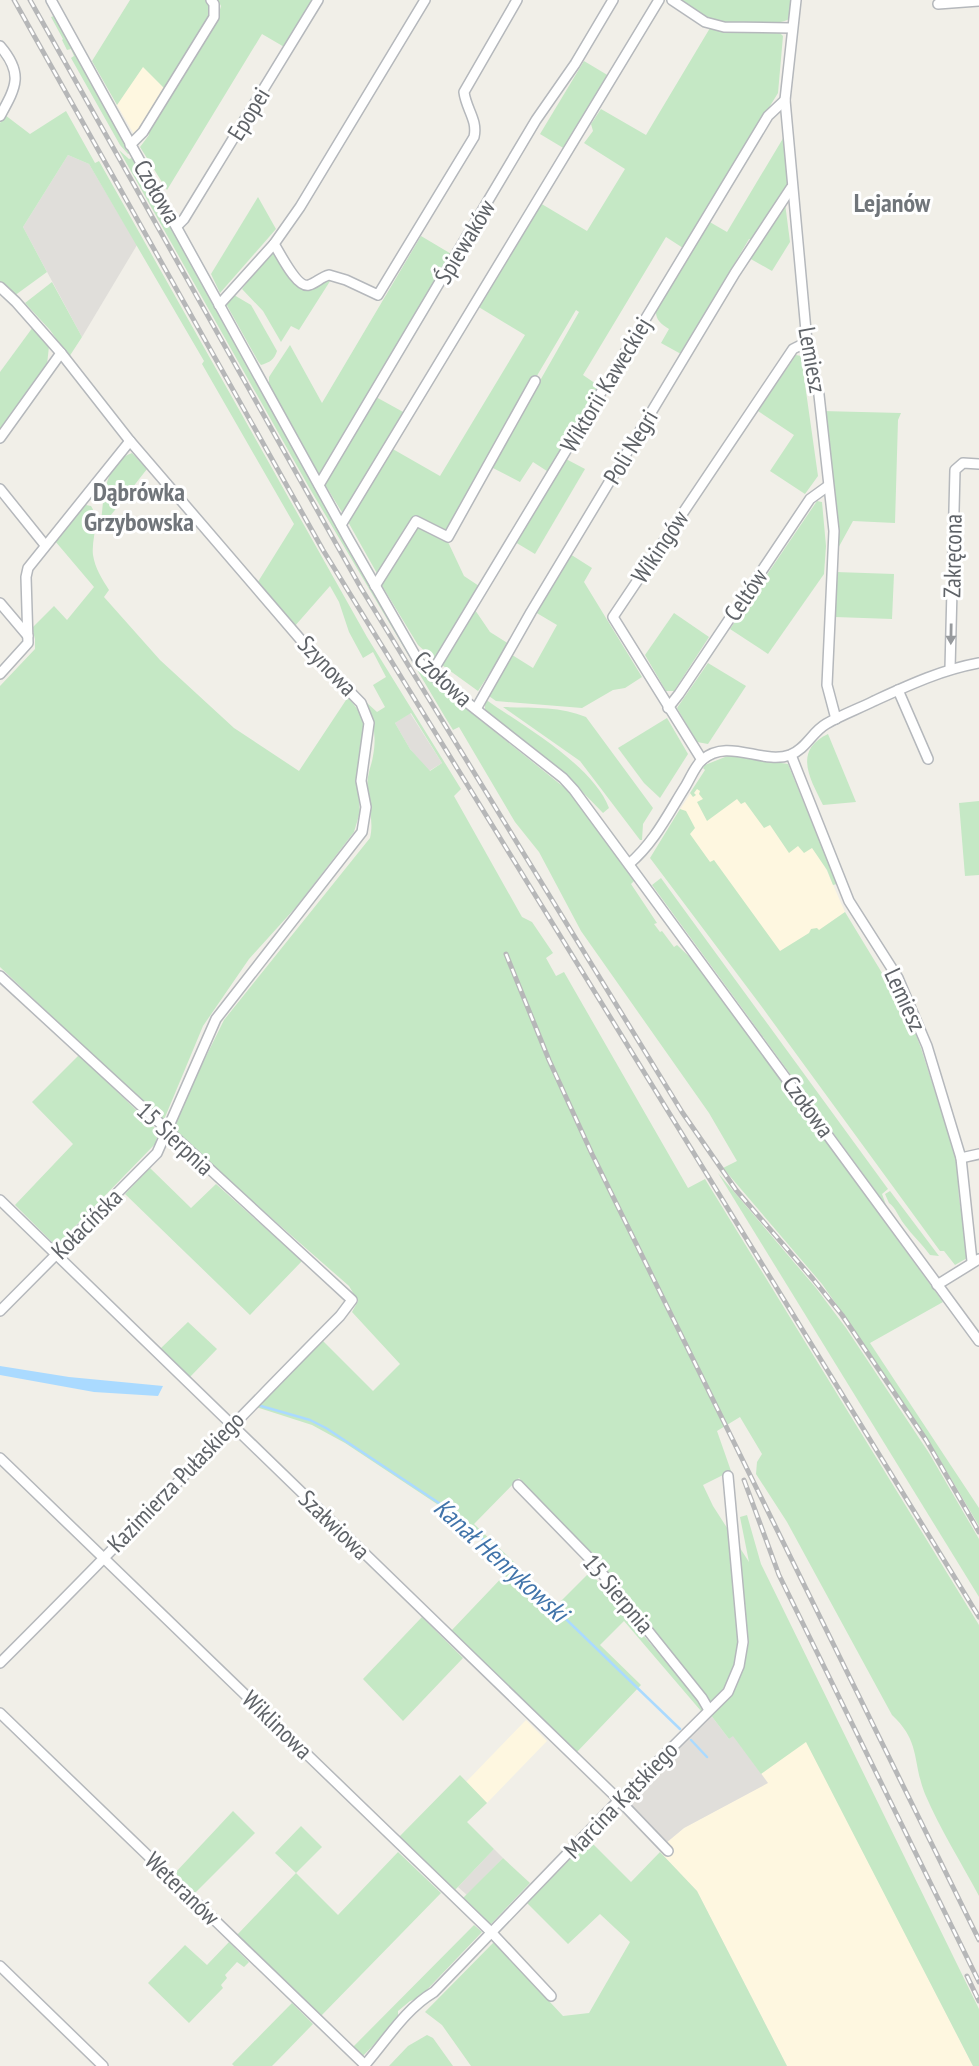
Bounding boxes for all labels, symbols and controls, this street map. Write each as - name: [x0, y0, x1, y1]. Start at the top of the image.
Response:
- street label: Epopei: [220, 81, 277, 146]
- street label: Czołowa: [127, 154, 188, 229]
- district label: Lejanów: [854, 186, 931, 219]
- street label: Śpiewaków: [427, 193, 502, 289]
- street label: Wiktorii Kaweckiej: [553, 312, 658, 458]
- street label: Lemiesz: [791, 325, 834, 395]
- street label: Poli Negri: [596, 404, 665, 490]
- district label: Dąbrówka Grzybowska: [84, 475, 194, 538]
- street label: Wikingów: [624, 504, 696, 589]
- street label: Zakręcona: [936, 514, 969, 598]
- street label: Celtów: [717, 562, 775, 627]
- one-way arrow: [945, 623, 957, 645]
- street label: Szynowa: [291, 629, 364, 702]
- street label: Czołowa: [408, 644, 479, 713]
- street label: Lemiesz: [877, 963, 934, 1036]
- street label: Czołowa: [776, 1070, 841, 1144]
- street label: 15 Sierpnia: [130, 1095, 220, 1182]
- street label: Kołacińska: [45, 1182, 129, 1266]
- street label: Kazimierza Pułaskiego: [100, 1405, 251, 1559]
- street label: Szałwiowa: [292, 1483, 377, 1566]
- water label: Kanał Henrykowski: [427, 1491, 578, 1631]
- street label: 15 Sierpnia: [576, 1548, 661, 1640]
- street label: Wiklinowa: [236, 1684, 319, 1766]
- street label: Marcina Kątskiego: [557, 1735, 684, 1865]
- street label: Weteranów: [138, 1845, 227, 1933]

